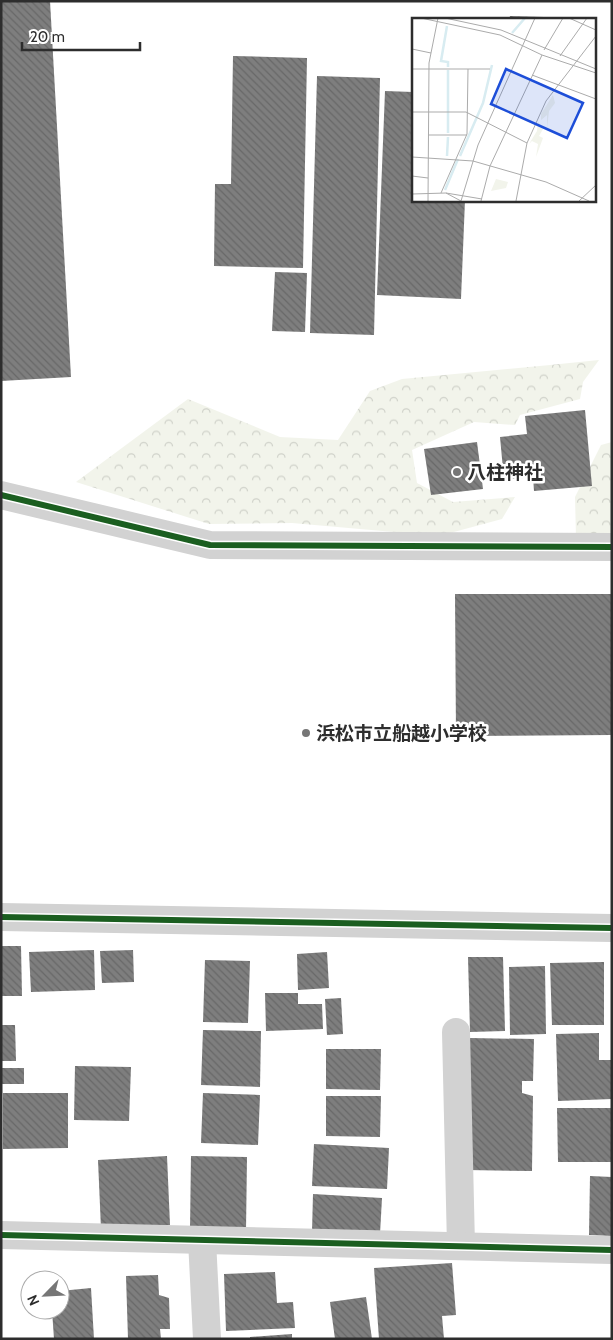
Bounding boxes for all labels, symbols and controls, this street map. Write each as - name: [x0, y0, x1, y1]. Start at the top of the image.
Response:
- inset map: [412, 18, 596, 201]
- scale bar: [22, 20, 140, 52]
- text: 20 m: [30, 28, 65, 46]
- place label: 八柱神社: [467, 461, 543, 484]
- marker: 八柱神社: [451, 466, 463, 478]
- place label: 浜松市立船越小学校: [316, 722, 487, 745]
- marker: 浜松市立船越小学校: [300, 727, 312, 739]
- north arrow: [20, 1270, 70, 1320]
- text: N: [23, 1292, 43, 1308]

